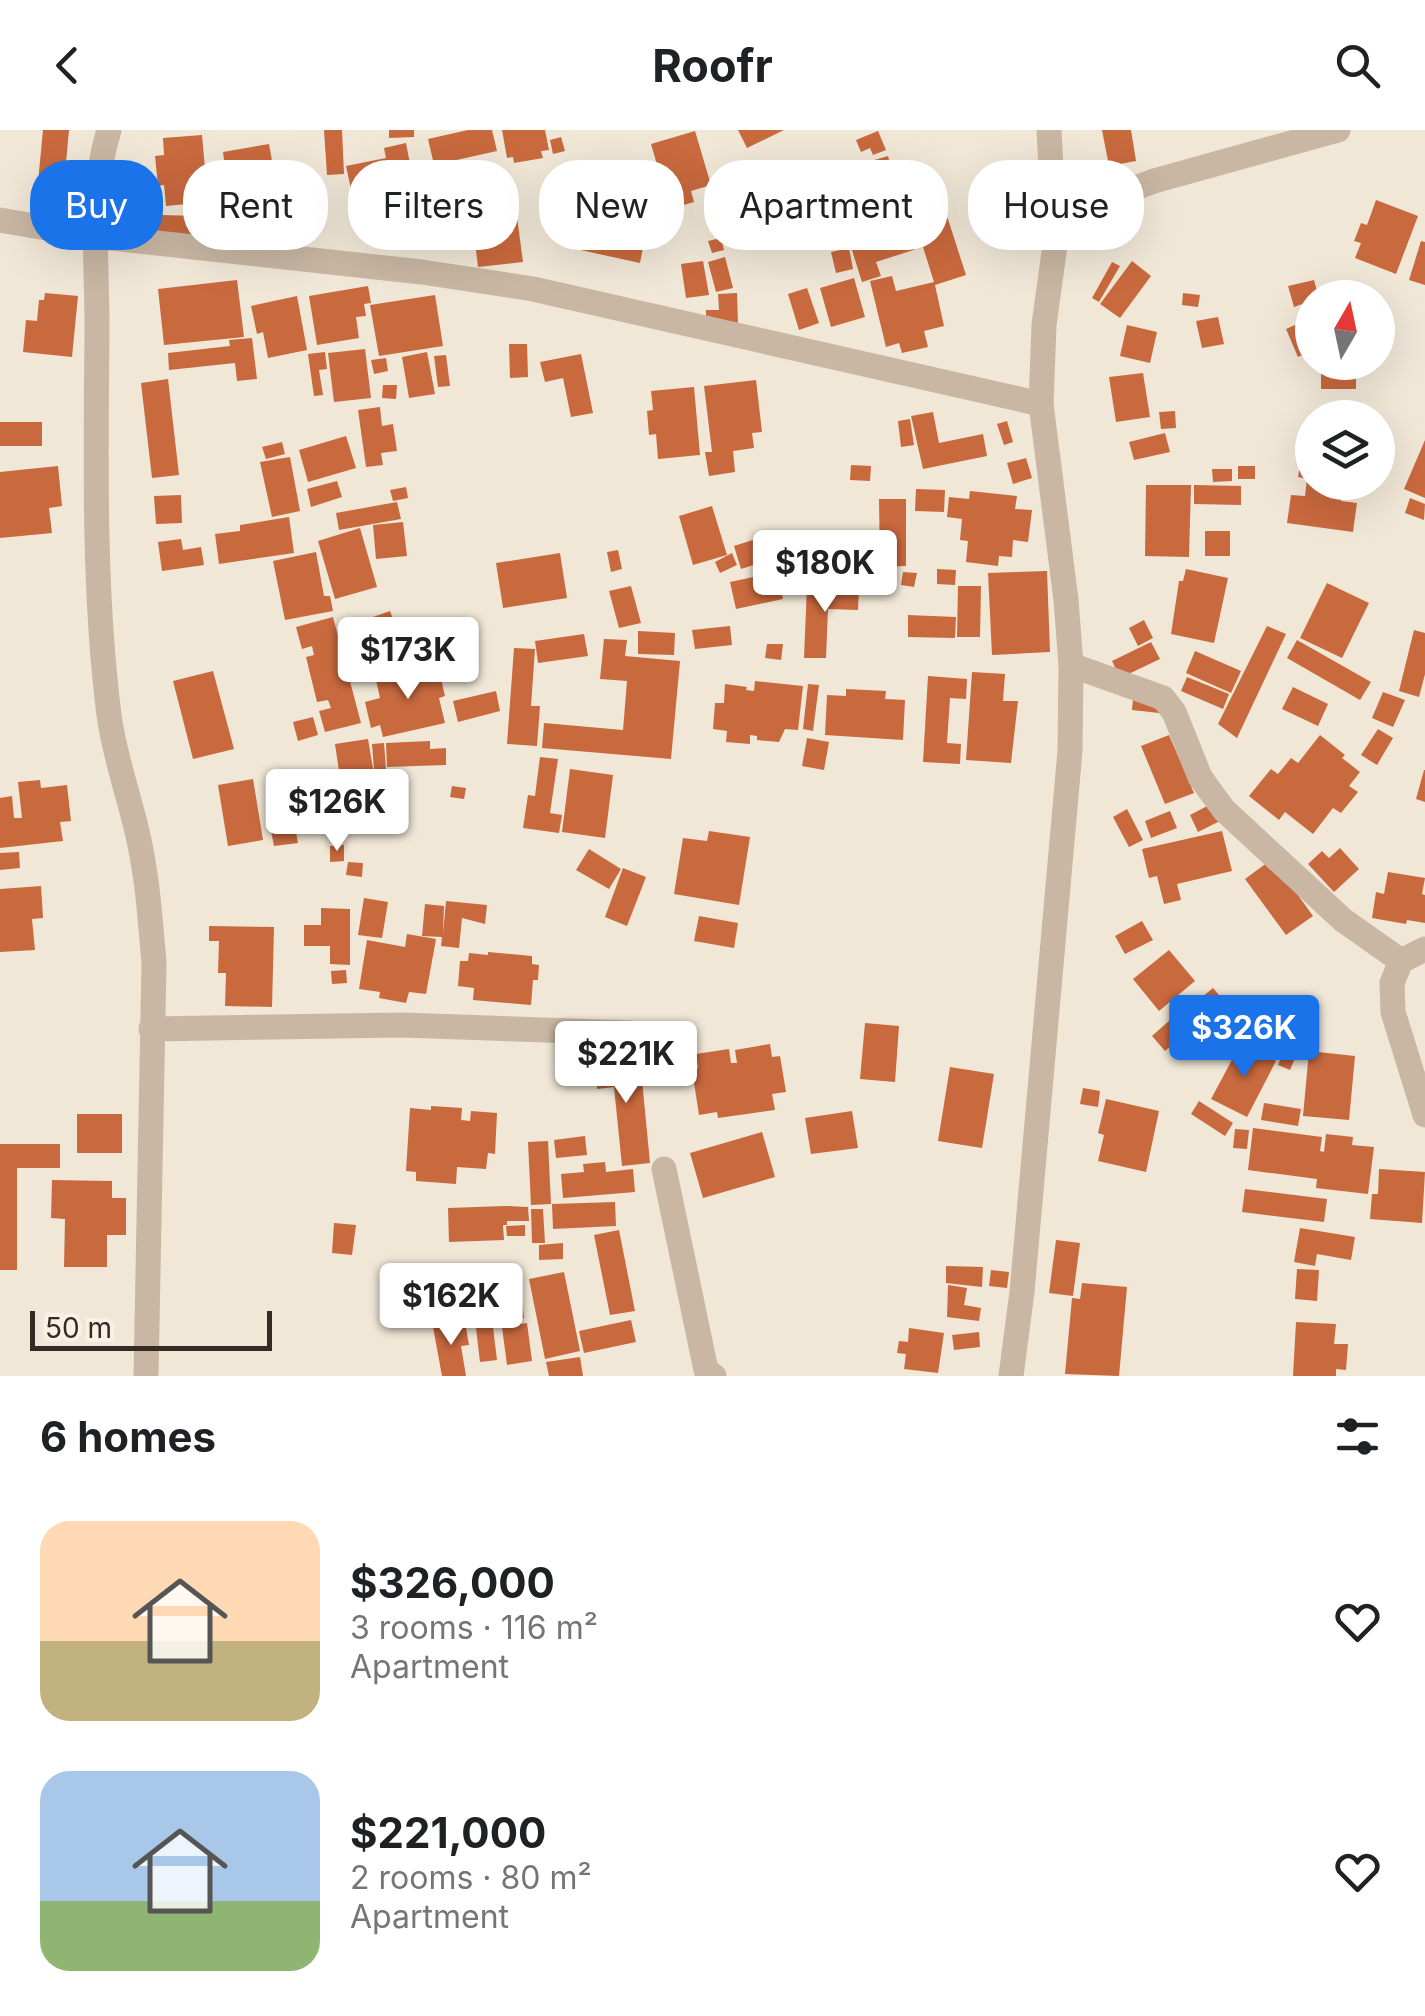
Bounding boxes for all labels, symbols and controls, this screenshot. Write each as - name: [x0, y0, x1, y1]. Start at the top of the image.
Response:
- icon: back: [40, 38, 95, 93]
- text: Roofr: [652, 38, 773, 93]
- icon: search: [1330, 38, 1385, 93]
- chip: Buy: [30, 160, 163, 250]
- chip: Rent: [183, 160, 328, 250]
- chip: Filters: [348, 160, 519, 250]
- chip: New: [539, 160, 684, 250]
- chip: Apartment: [704, 160, 948, 250]
- chip: House: [968, 160, 1144, 250]
- north arrow: [1295, 280, 1395, 380]
- map controls: [1295, 280, 1395, 500]
- button: layers: [1295, 400, 1395, 500]
- pin: $180K: [755, 530, 895, 615]
- text: $180K: [775, 543, 875, 582]
- pin: $173K: [338, 617, 478, 702]
- text: $173K: [360, 630, 456, 669]
- pin: $126K: [267, 769, 407, 854]
- text: $126K: [288, 782, 386, 821]
- pin: $326K: [1174, 995, 1314, 1080]
- text: $326K: [1191, 1008, 1297, 1047]
- pin: $221K: [556, 1021, 696, 1106]
- text: $221K: [577, 1034, 675, 1073]
- pin: $162K: [381, 1263, 521, 1348]
- text: $162K: [402, 1276, 500, 1315]
- scale bar: [30, 1306, 272, 1350]
- text: 50 m: [45, 1311, 112, 1345]
- icon: filters: [1330, 1409, 1385, 1464]
- text: 6 homes: [40, 1411, 216, 1462]
- text: $326,000: [350, 1557, 555, 1608]
- icon: home: [120, 1561, 240, 1681]
- icon: heart: [1330, 1594, 1385, 1649]
- text: 3 rooms · 116 m²: [350, 1608, 598, 1647]
- text: Apartment: [350, 1647, 509, 1686]
- text: $221,000: [350, 1807, 546, 1858]
- icon: home: [120, 1811, 240, 1931]
- icon: heart: [1330, 1844, 1385, 1899]
- text: 2 rooms · 80 m²: [350, 1858, 592, 1897]
- text: Apartment: [350, 1897, 509, 1936]

